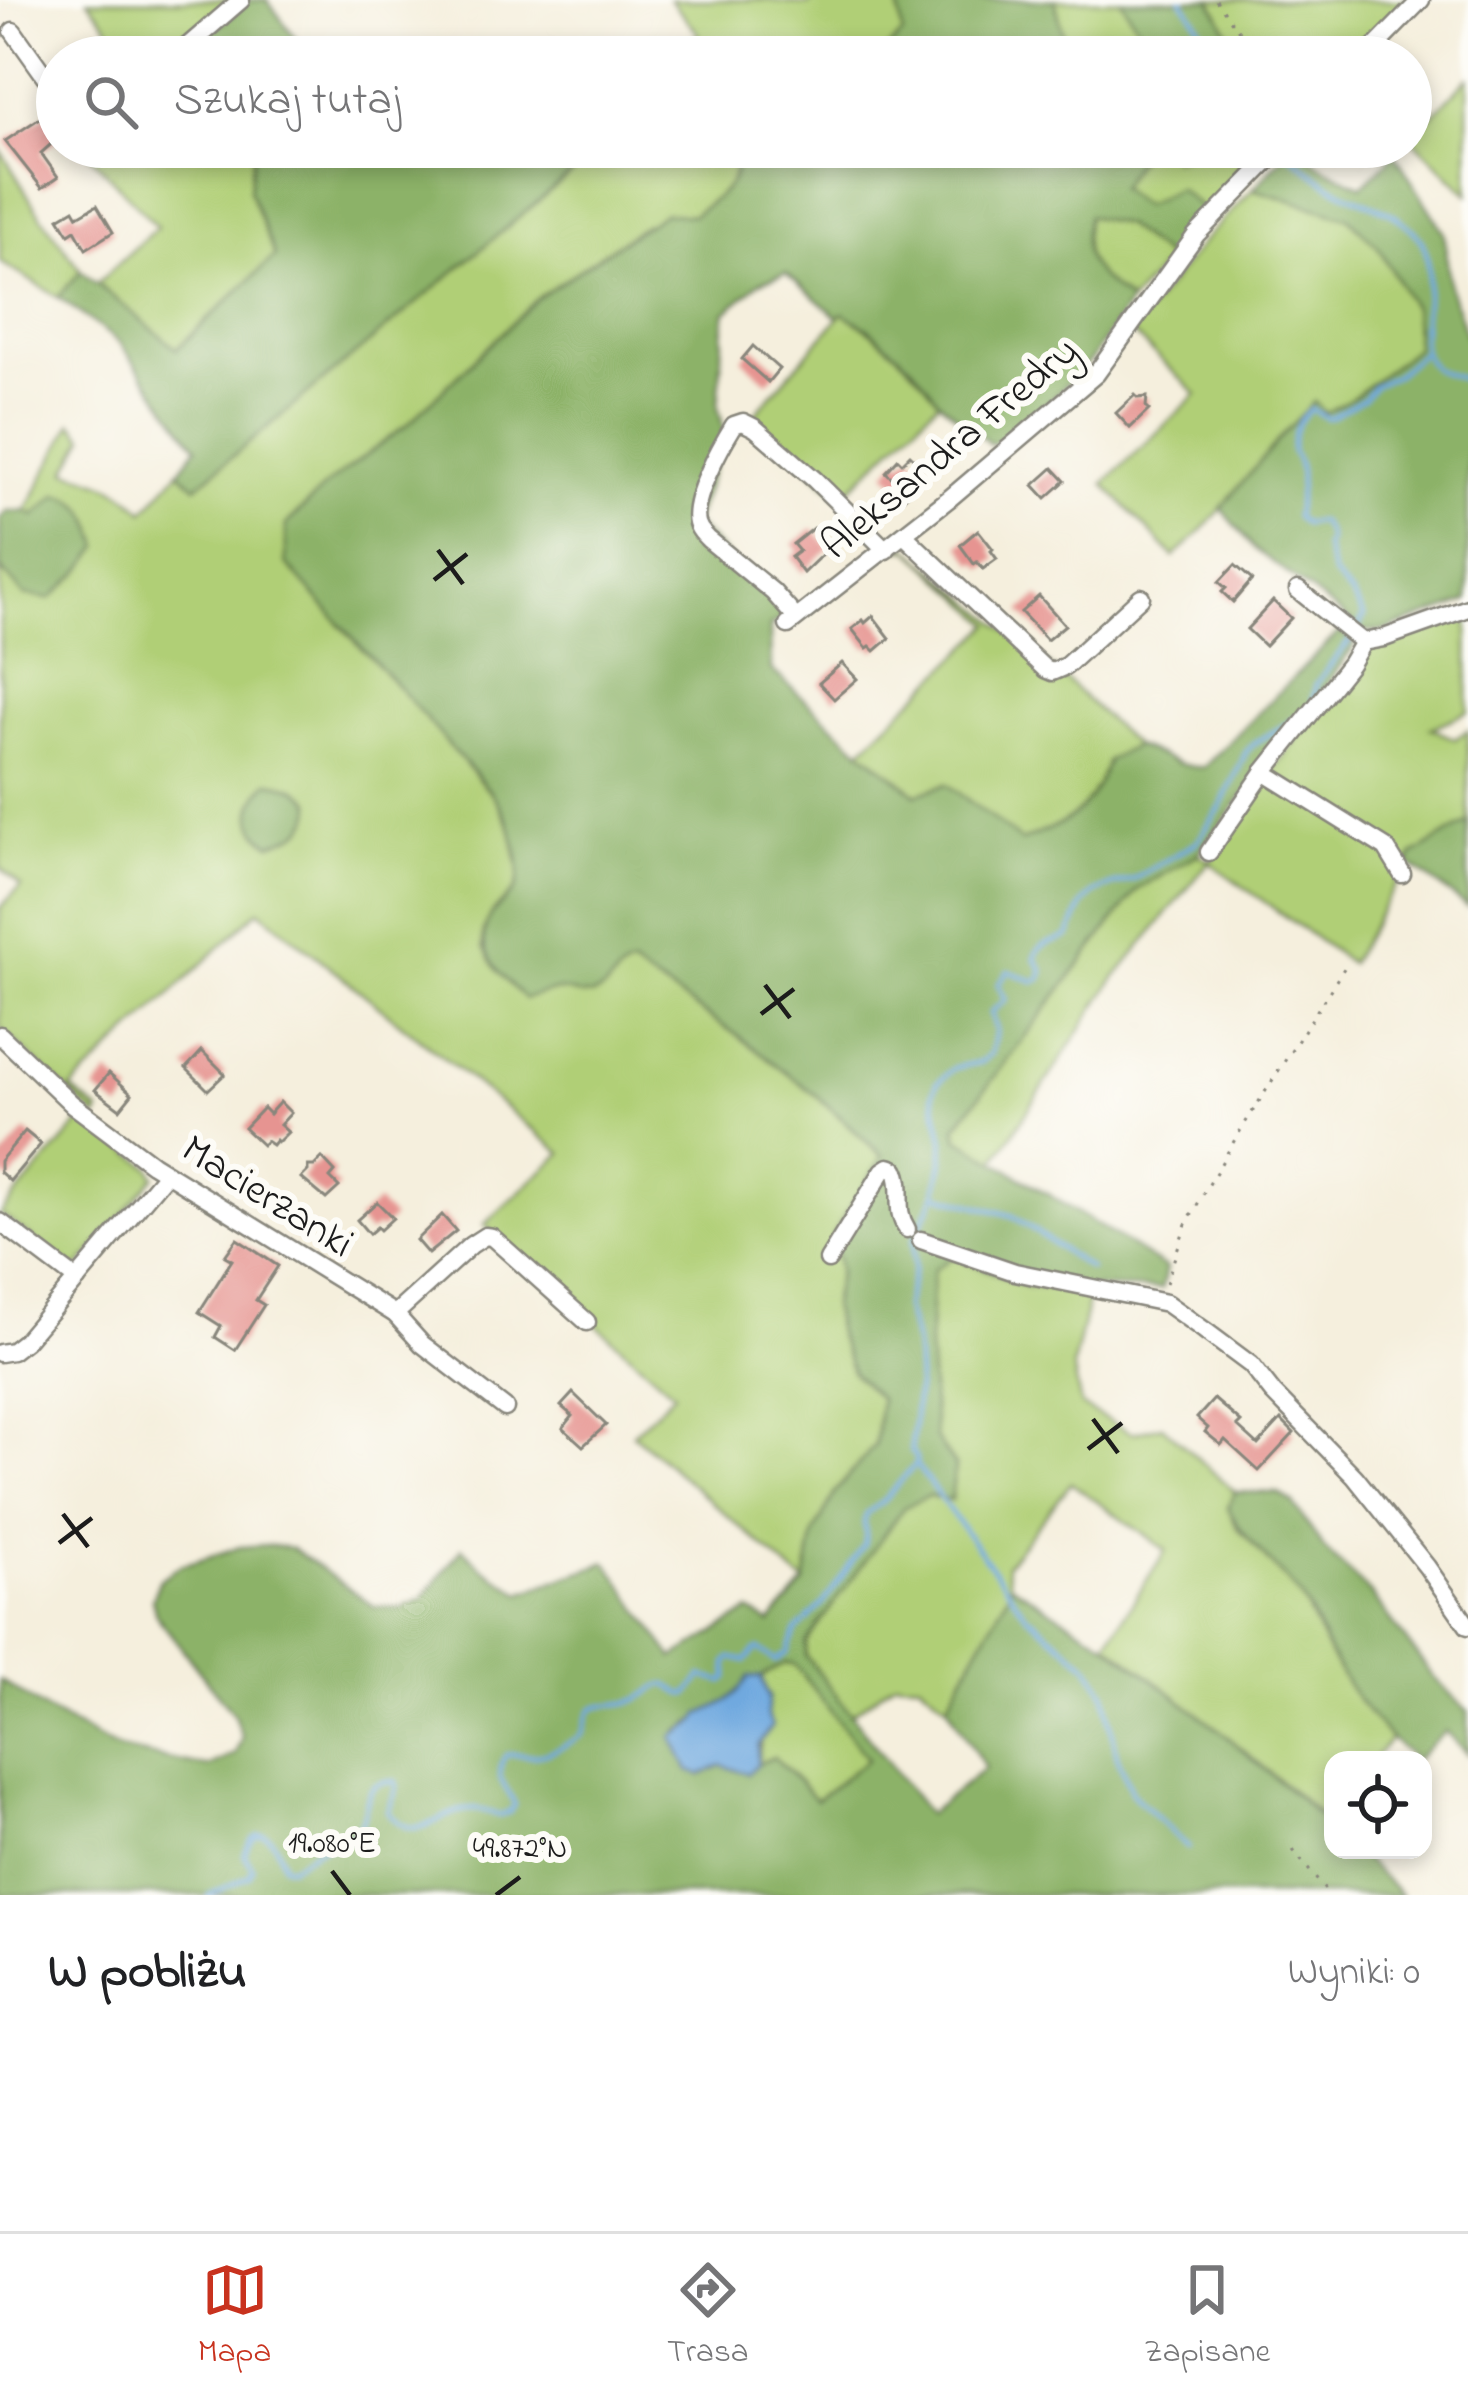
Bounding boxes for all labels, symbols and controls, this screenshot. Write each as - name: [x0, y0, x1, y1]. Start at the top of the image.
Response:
- search box: [36, 36, 1432, 168]
- icon: search: [78, 69, 144, 135]
- text: Szukaj tutaj: [174, 69, 401, 135]
- street label: Aleksandra Fredry: [809, 323, 1093, 576]
- street label: Macierzanki: [169, 1121, 365, 1275]
- map controls: [1324, 1751, 1432, 1859]
- button: locate: [1324, 1751, 1432, 1859]
- text: 19.080°E: [288, 1823, 376, 1867]
- text: 49.872°N: [473, 1828, 567, 1872]
- text: W pobliżu: [48, 1936, 247, 2011]
- text: Wyniki: 0: [1288, 1945, 1420, 2002]
- tab: Mapa: [198, 2257, 271, 2377]
- tab: Trasa: [667, 2257, 749, 2377]
- tab: Zapisane: [1144, 2257, 1270, 2377]

